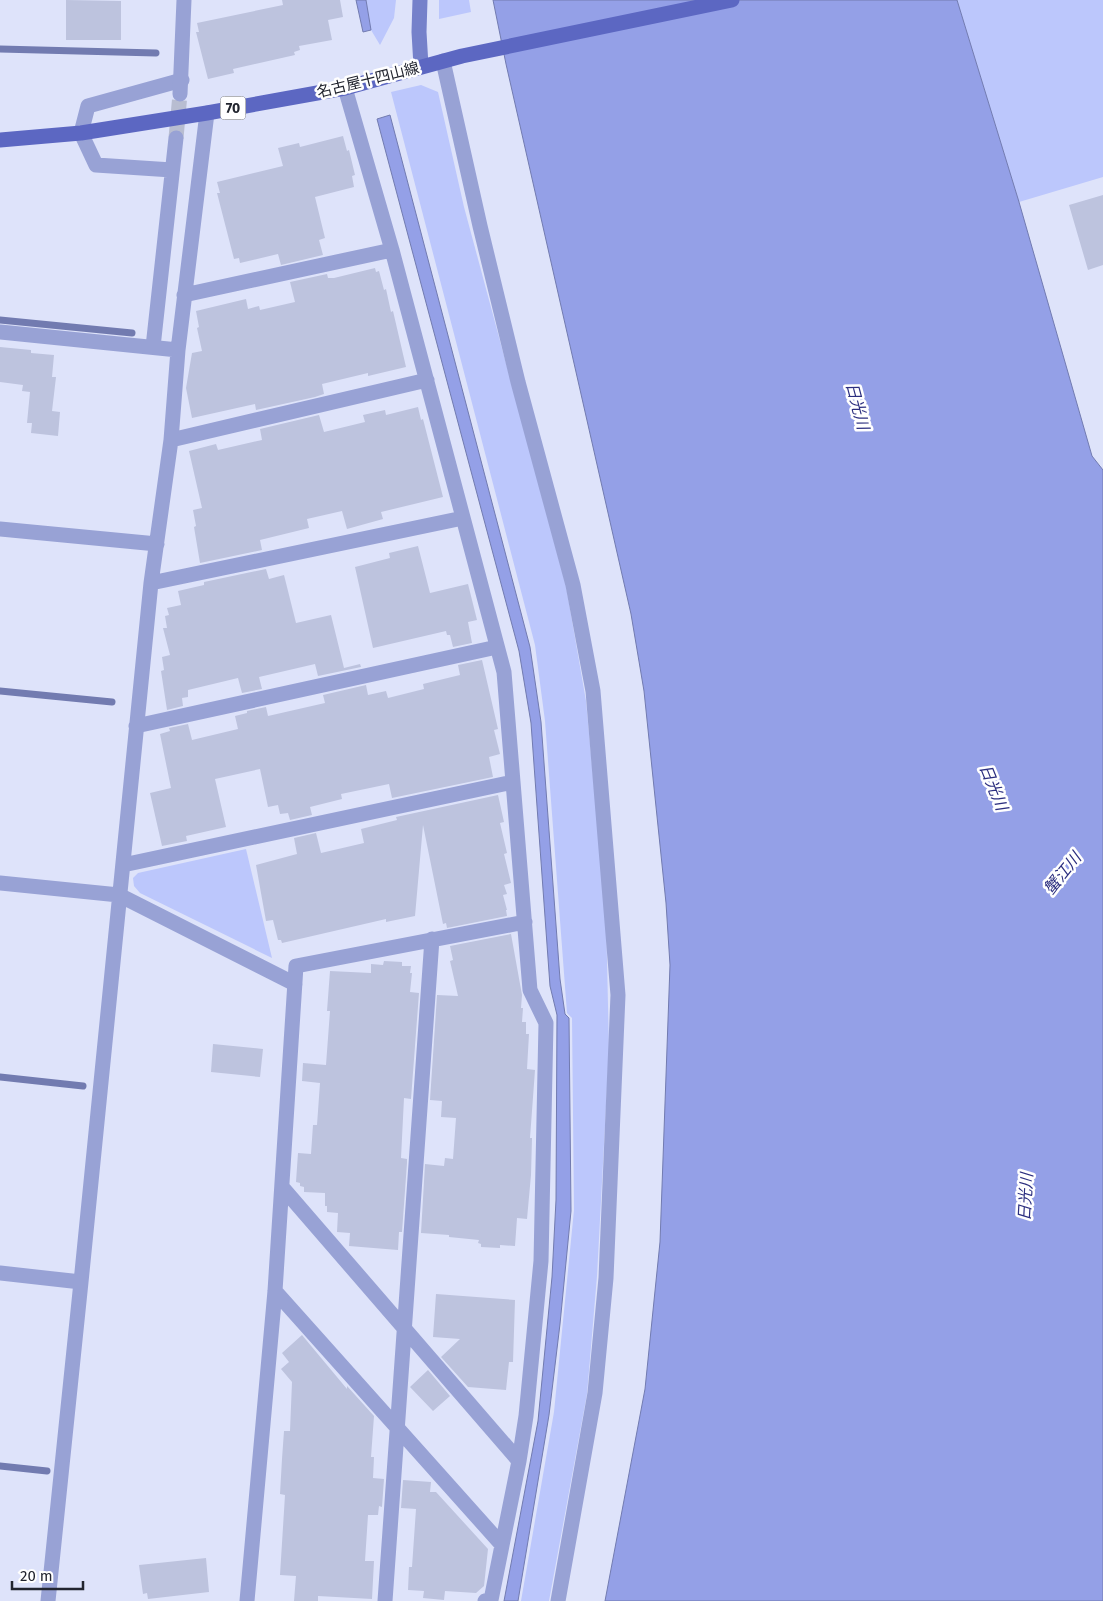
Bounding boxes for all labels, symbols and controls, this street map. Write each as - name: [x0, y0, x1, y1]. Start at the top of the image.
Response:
- street label: 名古屋十四山線: [315, 59, 421, 101]
- road number: 70: [220, 96, 246, 120]
- water label: 日光川: [842, 380, 873, 434]
- water label: 日光川: [976, 761, 1012, 815]
- water label: 蟹江川: [1040, 847, 1086, 898]
- water label: 日光川: [1015, 1171, 1036, 1221]
- scale bar: [12, 1558, 84, 1590]
- text: 20 m: [20, 1567, 53, 1585]

